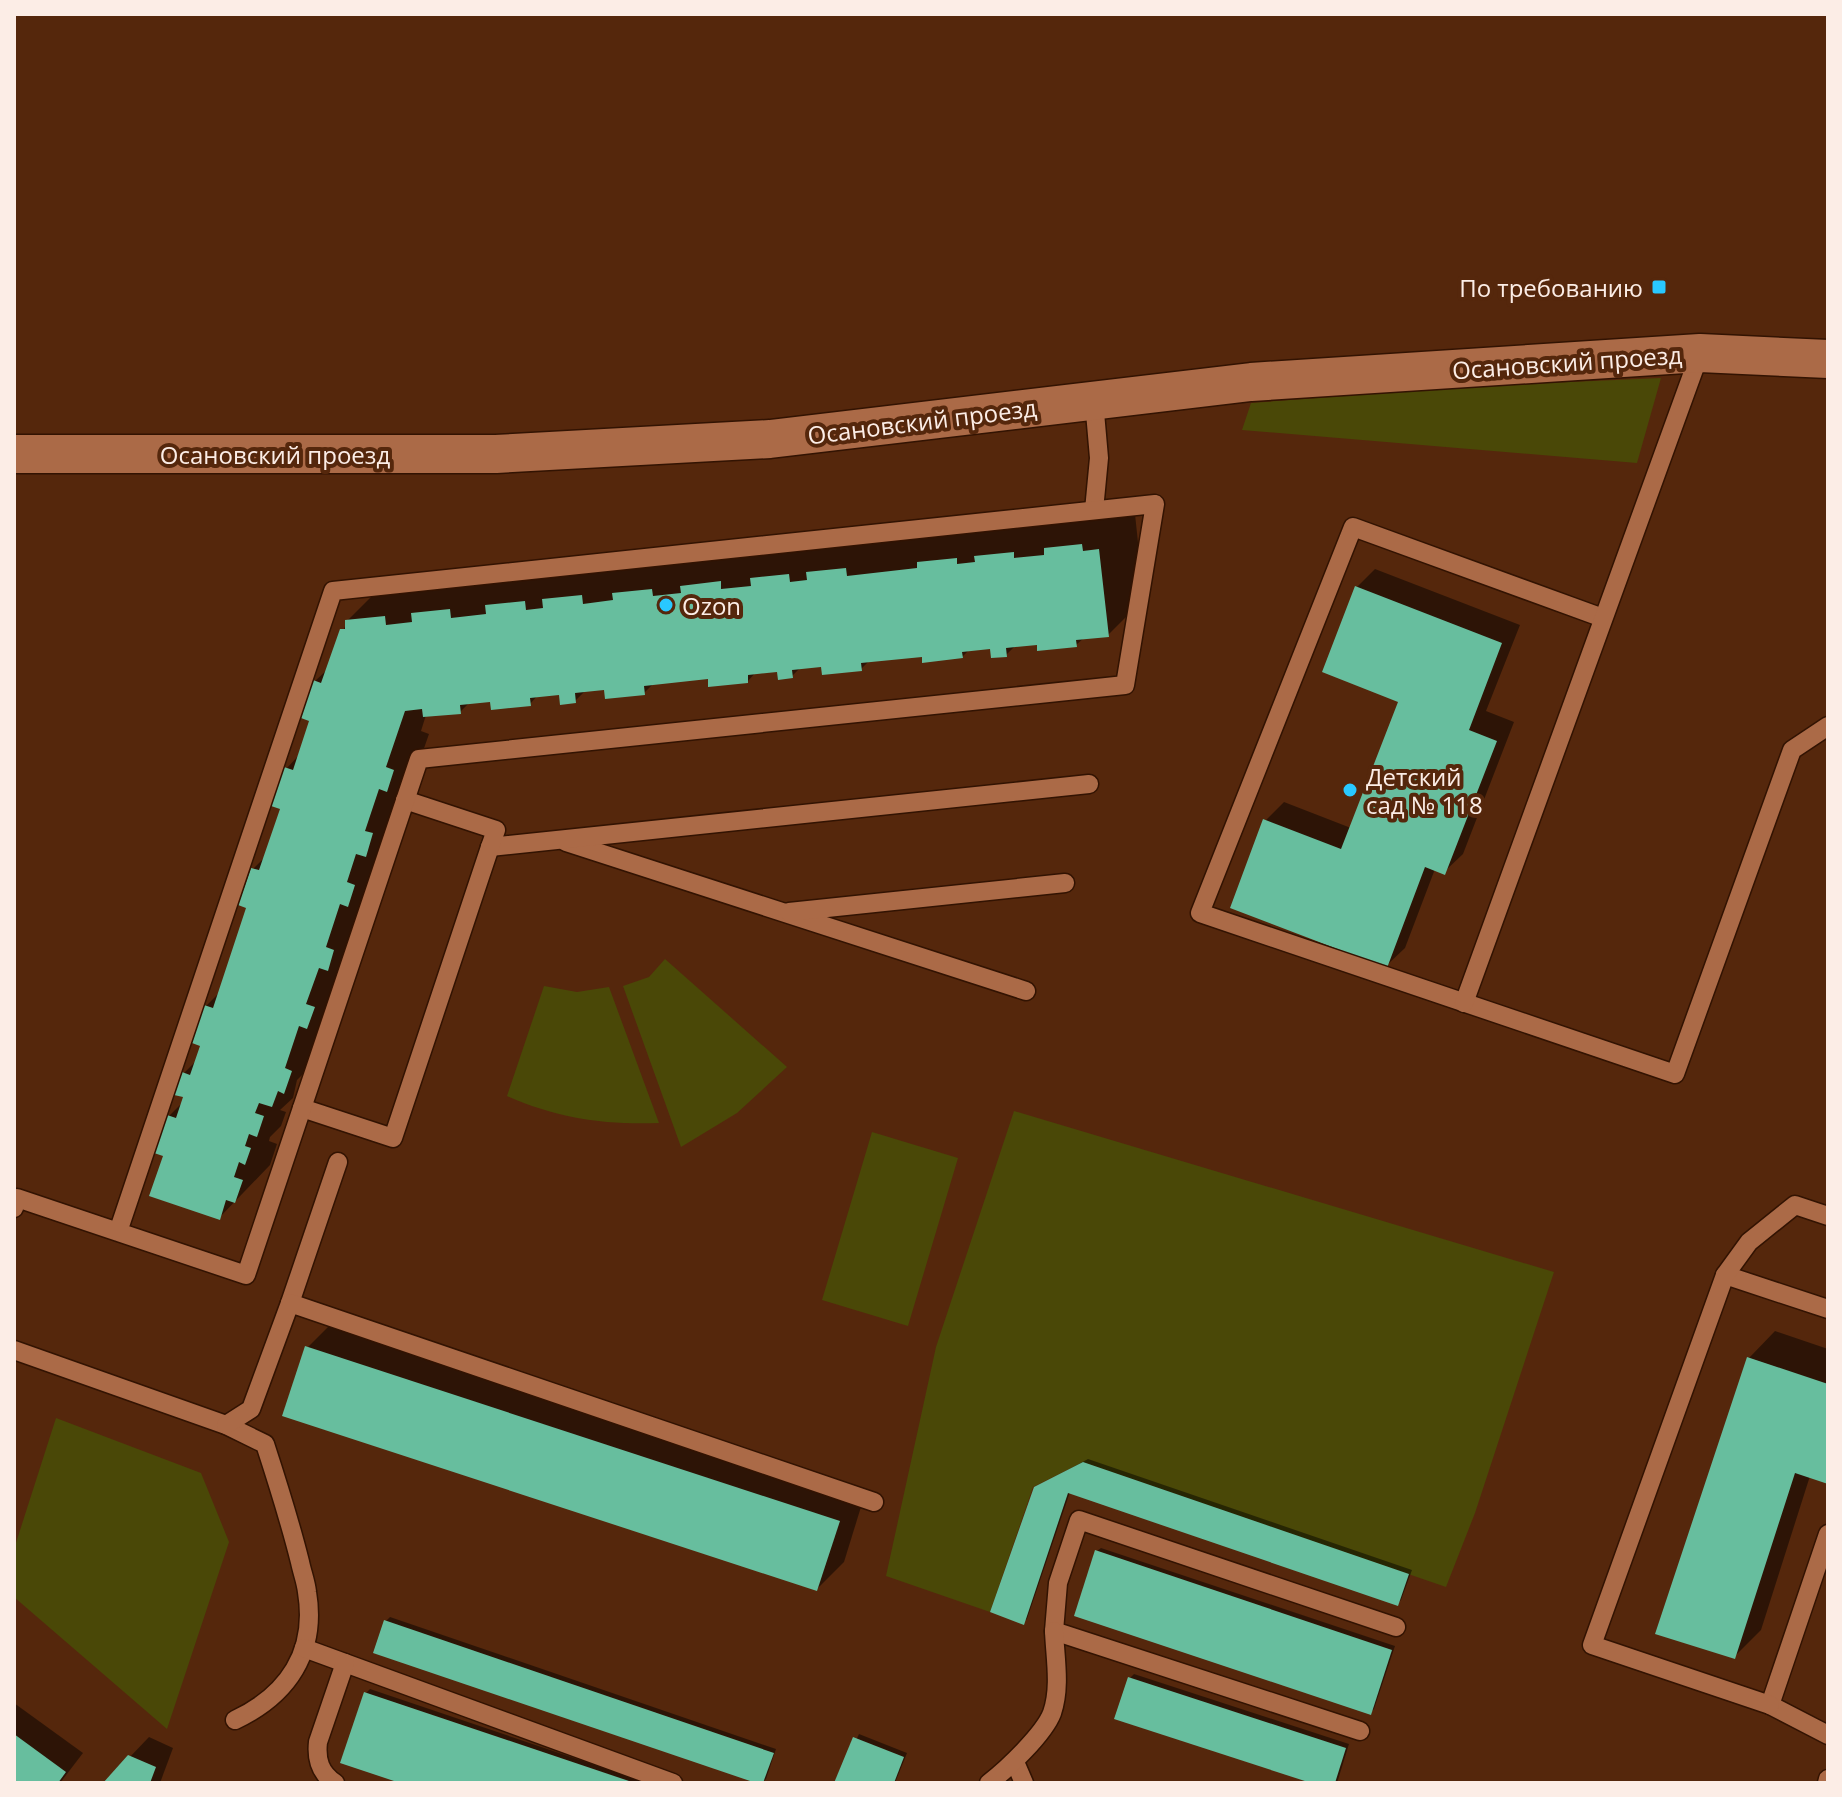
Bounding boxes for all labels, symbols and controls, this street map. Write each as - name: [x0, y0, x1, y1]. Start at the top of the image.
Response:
- place label: По требованию: [1459, 271, 1643, 304]
- marker: По требованию: [1650, 278, 1668, 296]
- street label: Осановский проезд: [1451, 337, 1683, 386]
- street label: Осановский проезд: [806, 391, 1039, 451]
- street label: Осановский проезд: [160, 438, 390, 471]
- place label: Ozon: [682, 589, 741, 622]
- marker: Ozon: [657, 596, 675, 614]
- place label: Детский сад № 118: [1366, 760, 1483, 821]
- marker: Детский сад № 118: [1341, 781, 1359, 799]

